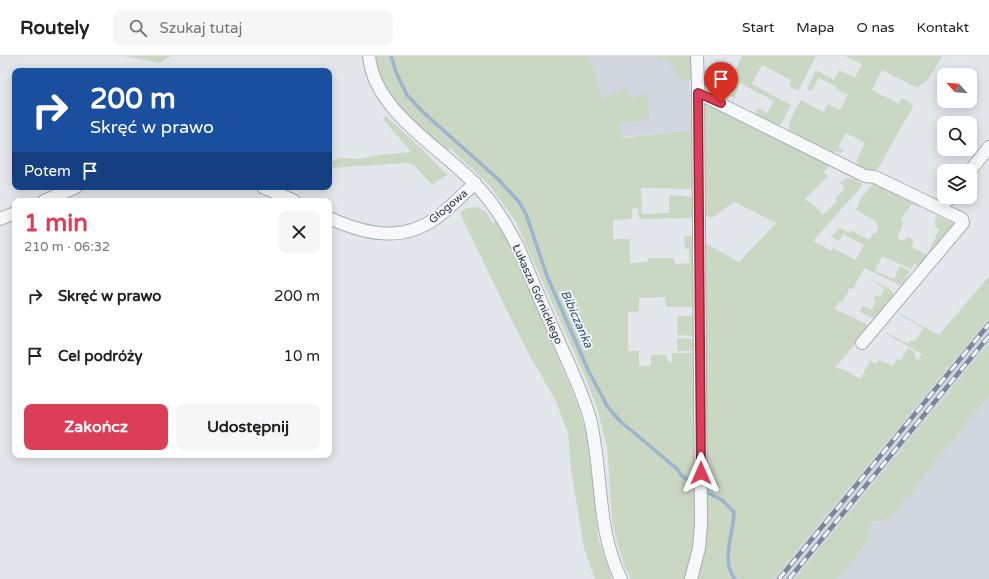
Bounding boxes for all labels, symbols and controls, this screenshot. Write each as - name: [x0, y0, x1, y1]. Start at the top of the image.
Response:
- search box: [113, 10, 393, 46]
- text: Routely: [20, 17, 89, 39]
- icon: search: [127, 17, 149, 39]
- text: Szukaj tutaj: [159, 19, 242, 37]
- text: Start: [742, 19, 774, 36]
- text: Mapa: [796, 19, 834, 36]
- text: O nas: [856, 19, 895, 36]
- text: Kontakt: [917, 19, 969, 36]
- pin: [704, 62, 738, 103]
- icon: arrive: [710, 68, 732, 90]
- north arrow: [937, 68, 977, 108]
- map controls: [937, 68, 977, 204]
- text: 200 m: [90, 82, 176, 116]
- icon: right: [24, 84, 76, 136]
- text: Skręć w prawo: [90, 116, 214, 138]
- button: search: [937, 116, 977, 156]
- icon: arrive: [79, 160, 101, 182]
- text: Potem: [24, 162, 71, 180]
- button: layers: [937, 164, 977, 204]
- street label: Głogowa: [426, 187, 470, 226]
- text: 1 min: [24, 209, 88, 238]
- button: close: [278, 211, 320, 253]
- text: 210 m · 06:32: [24, 239, 110, 255]
- street label: Łukasza Górnickiego: [510, 242, 566, 346]
- icon: right: [24, 285, 46, 307]
- text: Skręć w prawo: [58, 287, 161, 305]
- text: 200 m: [274, 287, 320, 305]
- water label: Bibiczanka: [558, 288, 596, 350]
- icon: arrive: [24, 345, 46, 367]
- text: Cel podróży: [58, 347, 143, 365]
- text: 10 m: [283, 347, 320, 365]
- button: Zakończ: [24, 404, 168, 450]
- button: Udostępnij: [176, 404, 320, 450]
- position arrow: [680, 452, 722, 494]

